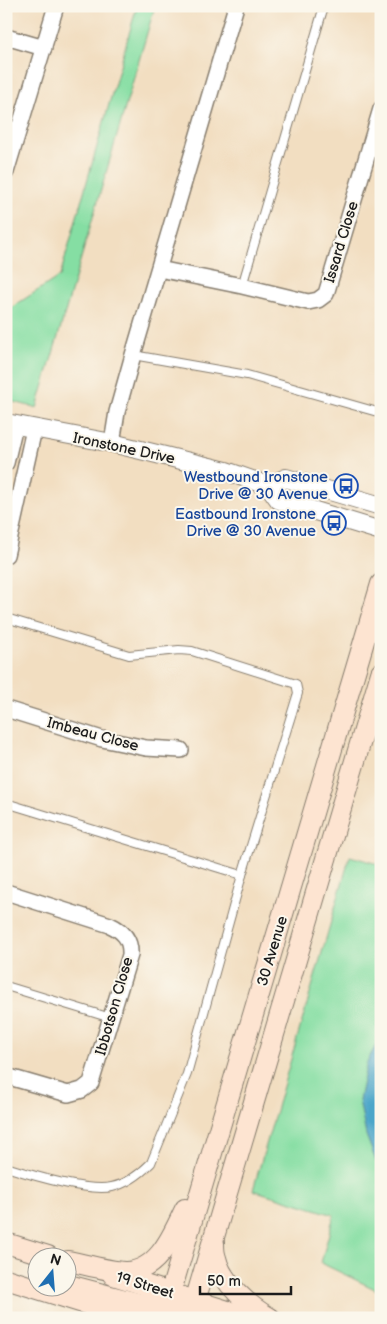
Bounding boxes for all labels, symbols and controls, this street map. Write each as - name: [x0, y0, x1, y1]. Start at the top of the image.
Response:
- street label: Issard Close: [320, 199, 363, 285]
- street label: Ironstone Drive: [71, 428, 177, 469]
- place label: Westbound Ironstone Drive @ 30 Avenue: [184, 468, 328, 504]
- bus stop icon: Westbound Ironstone Drive @ 30 Avenue: [333, 473, 359, 499]
- place label: Eastbound Ironstone Drive @ 30 Avenue: [175, 505, 316, 541]
- bus stop icon: Eastbound Ironstone Drive @ 30 Avenue: [321, 510, 347, 536]
- street label: Imbeau Close: [45, 713, 141, 756]
- street label: 30 Avenue: [253, 914, 292, 989]
- street label: Ibbotson Close: [91, 955, 138, 1058]
- north arrow: [28, 1246, 78, 1296]
- text: N: [48, 1250, 63, 1270]
- scale bar: [200, 1264, 291, 1296]
- street label: 19 Street: [114, 1268, 176, 1303]
- text: 50 m: [207, 1272, 241, 1291]

